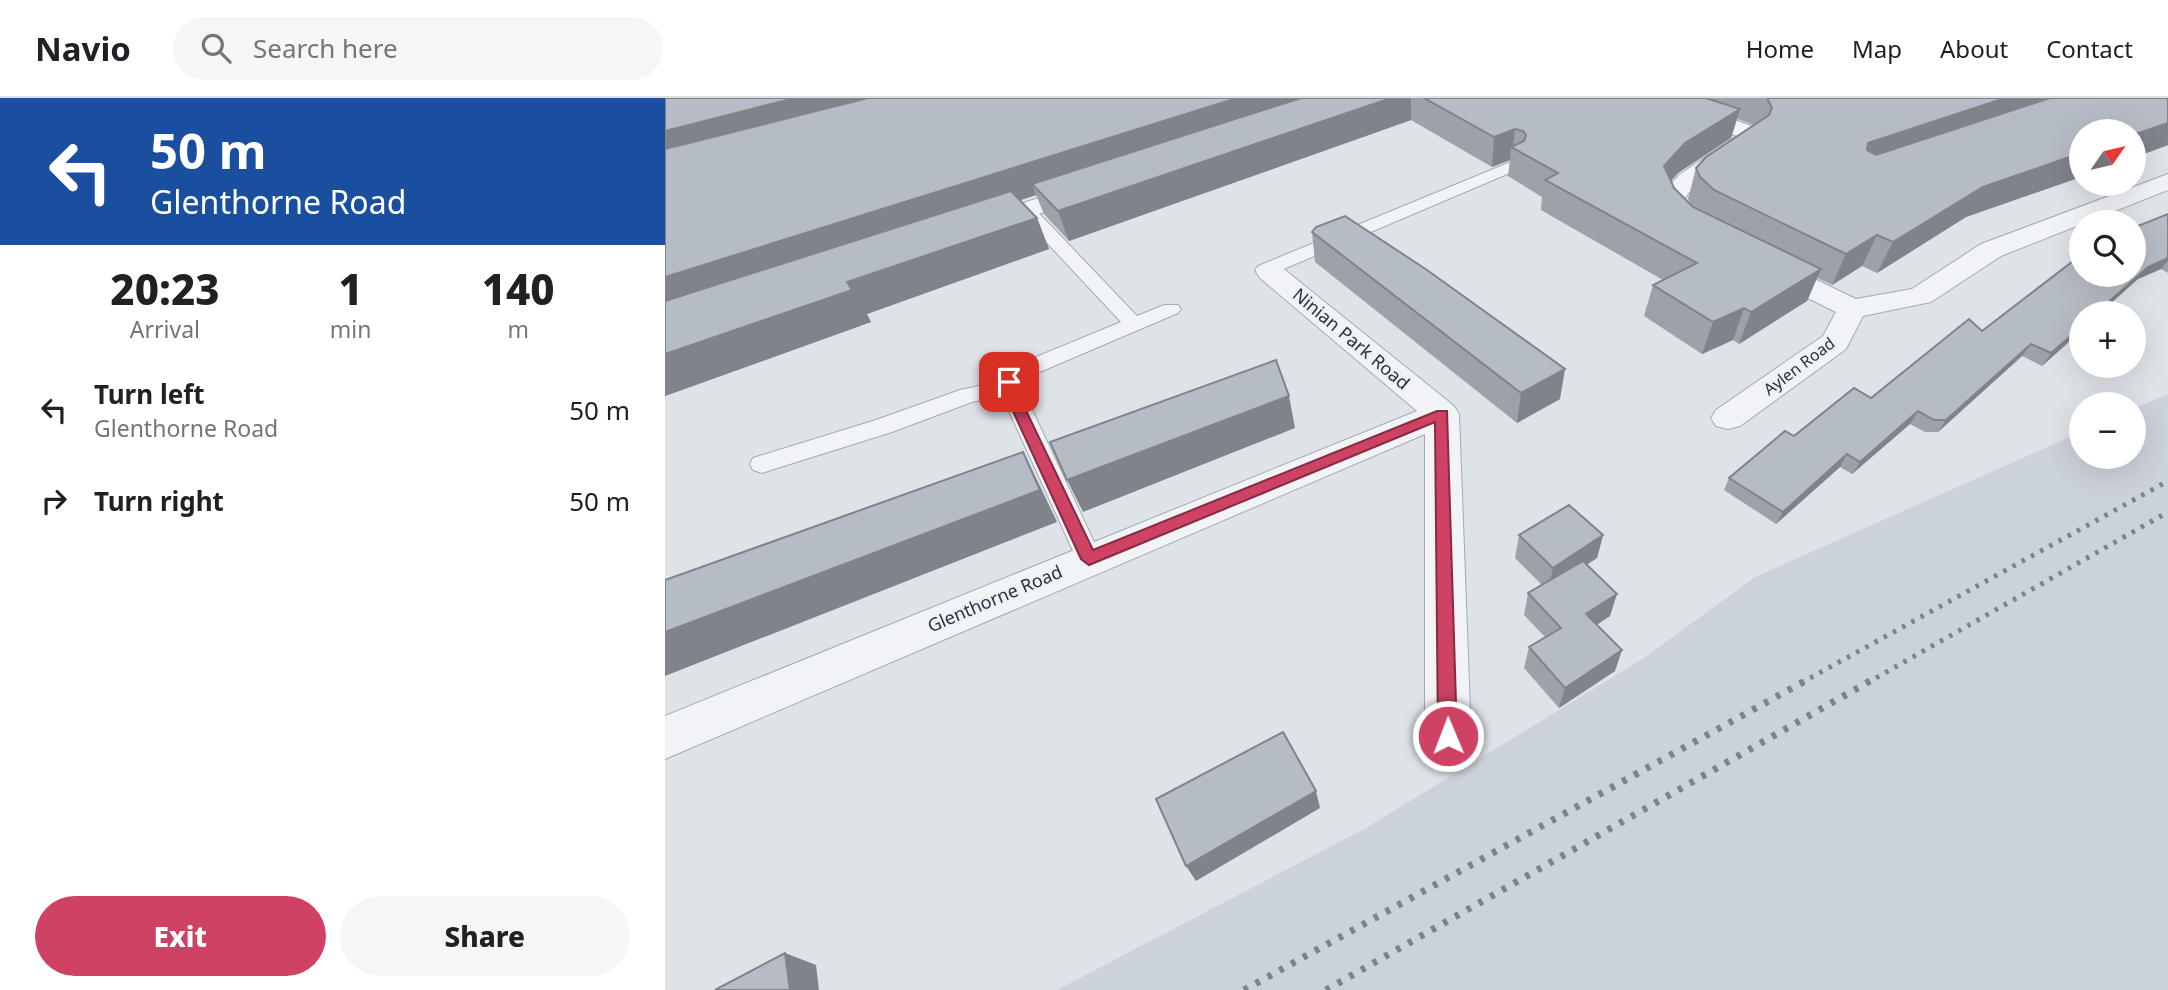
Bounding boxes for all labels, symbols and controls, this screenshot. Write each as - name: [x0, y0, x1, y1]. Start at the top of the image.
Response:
- search box: [173, 17, 663, 80]
- text: Navio: [35, 26, 131, 71]
- icon: search: [197, 29, 235, 67]
- text: Search here: [253, 30, 398, 66]
- text: Home: [1746, 32, 1814, 65]
- text: Map: [1852, 32, 1902, 65]
- text: About: [1940, 32, 2008, 65]
- text: Contact: [2046, 32, 2133, 65]
- text: 50 m: [150, 117, 267, 183]
- north arrow: [2069, 119, 2145, 196]
- map controls: [2069, 119, 2146, 469]
- icon: left: [35, 126, 126, 217]
- text: Glenthorne Road: [150, 180, 406, 223]
- button: search: [2069, 210, 2146, 287]
- text: 20:23: [110, 260, 219, 317]
- text: 1: [338, 260, 363, 317]
- text: 140: [482, 260, 555, 317]
- street label: Ninian Park Road: [1288, 282, 1415, 394]
- button: +: [2069, 301, 2146, 378]
- text: Arrival: [130, 313, 200, 345]
- text: min: [330, 313, 371, 345]
- text: m: [507, 313, 529, 345]
- street label: Aylen Road: [1759, 332, 1839, 400]
- pin: [979, 352, 1039, 412]
- icon: arrive: [990, 363, 1028, 401]
- text: Turn left: [94, 376, 205, 412]
- icon: left: [35, 391, 73, 429]
- text: 50 m: [569, 392, 630, 428]
- button: −: [2069, 392, 2146, 469]
- text: Glenthorne Road: [94, 412, 278, 444]
- icon: right: [35, 482, 73, 520]
- text: Turn right: [94, 483, 224, 519]
- text: 50 m: [569, 483, 630, 519]
- street label: Glenthorne Road: [924, 559, 1066, 637]
- position arrow: [1411, 699, 1485, 773]
- button: Exit: [35, 896, 326, 976]
- button: Share: [340, 896, 630, 976]

